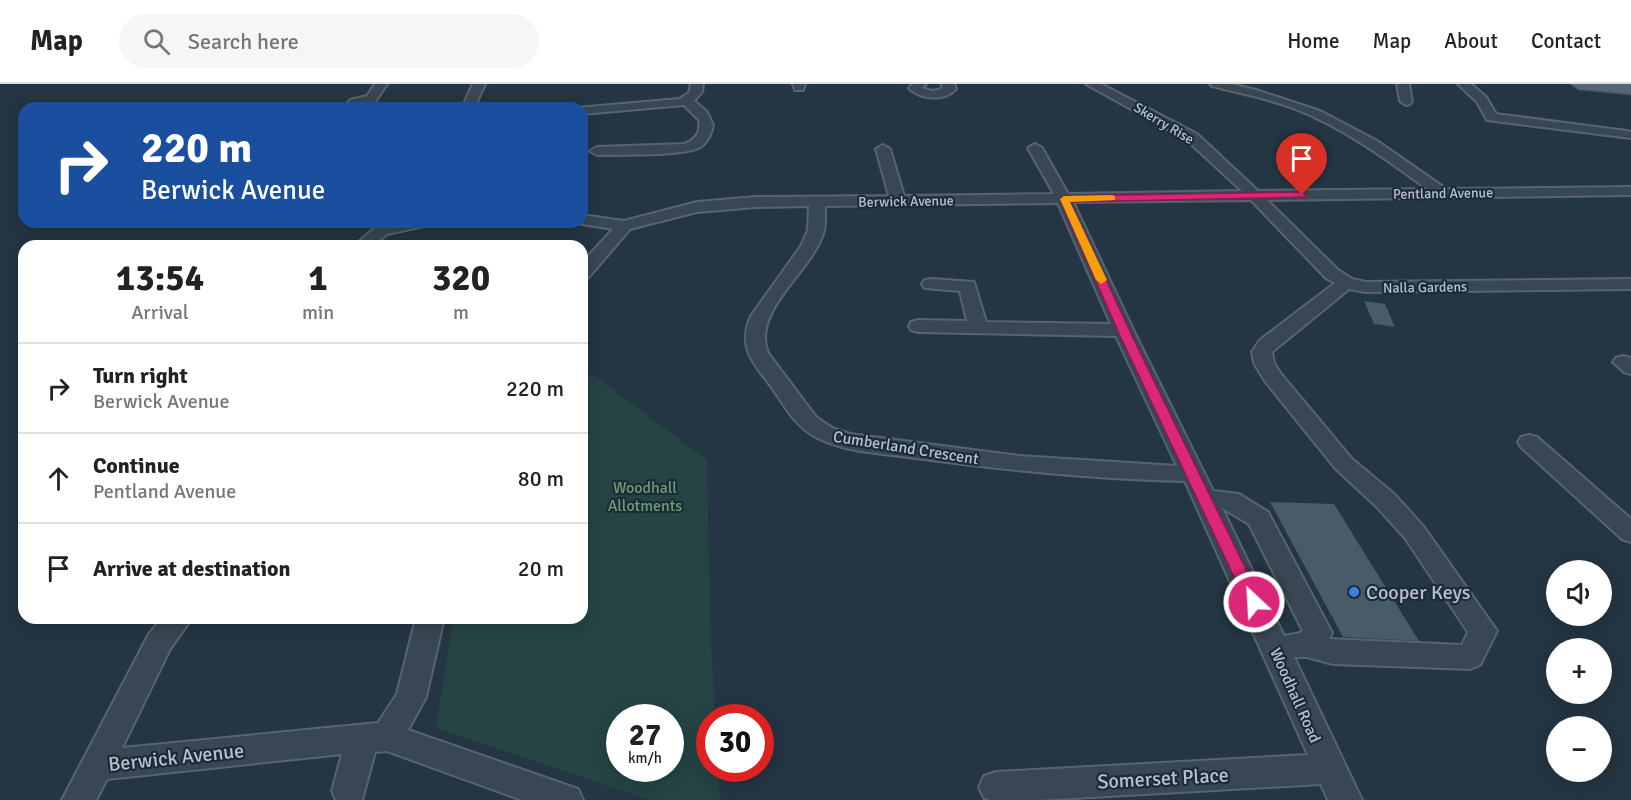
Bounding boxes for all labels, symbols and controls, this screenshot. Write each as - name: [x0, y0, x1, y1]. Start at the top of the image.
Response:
- search box: [119, 14, 539, 68]
- text: Map: [30, 24, 83, 58]
- icon: search: [140, 25, 173, 58]
- text: Search here: [188, 28, 299, 55]
- text: Home: [1287, 28, 1340, 54]
- text: Map: [1373, 28, 1411, 54]
- text: About: [1444, 28, 1498, 54]
- text: Contact: [1531, 28, 1601, 54]
- street label: Skerry Rise: [1131, 99, 1197, 148]
- text: 220 m: [141, 123, 252, 174]
- icon: right: [42, 126, 120, 204]
- pin: [1276, 133, 1327, 195]
- icon: arrive: [1285, 142, 1318, 175]
- text: Berwick Avenue: [141, 174, 325, 207]
- street label: Pentland Avenue: [1393, 184, 1493, 203]
- street label: Berwick Avenue: [858, 192, 954, 211]
- text: 13:54: [116, 256, 204, 301]
- text: 1: [308, 256, 328, 301]
- text: 320: [432, 256, 490, 301]
- street label: Nalla Gardens: [1383, 278, 1467, 297]
- text: Arrival: [131, 300, 189, 325]
- text: min: [302, 300, 334, 325]
- text: m: [453, 300, 469, 325]
- text: Turn right: [93, 362, 188, 389]
- icon: right: [42, 372, 75, 405]
- text: 220 m: [506, 375, 564, 402]
- text: Berwick Avenue: [93, 389, 229, 414]
- street label: Cumberland Crescent: [832, 427, 980, 469]
- text: Continue: [93, 452, 180, 479]
- icon: ahead: [42, 462, 75, 495]
- text: 80 m: [518, 465, 564, 492]
- park label: Woodhall Allotments: [608, 478, 682, 516]
- text: Pentland Avenue: [93, 479, 236, 504]
- icon: arrive: [42, 552, 75, 585]
- text: Arrive at destination: [93, 555, 290, 582]
- text: 20 m: [518, 555, 564, 582]
- map controls: [1546, 560, 1612, 782]
- button: sound: [1546, 560, 1612, 626]
- position arrow: [1222, 570, 1286, 634]
- place label: Cooper Keys: [1366, 580, 1471, 605]
- marker: Cooper Keys: [1347, 585, 1361, 599]
- button: +: [1546, 638, 1612, 704]
- street label: Woodhall Road: [1265, 645, 1325, 746]
- speed limit sign: 30: [696, 704, 774, 782]
- button: −: [1546, 716, 1612, 782]
- text: 27: [629, 717, 661, 754]
- street label: Berwick Avenue: [107, 738, 245, 777]
- text: km/h: [628, 749, 662, 767]
- street label: Somerset Place: [1097, 763, 1229, 794]

